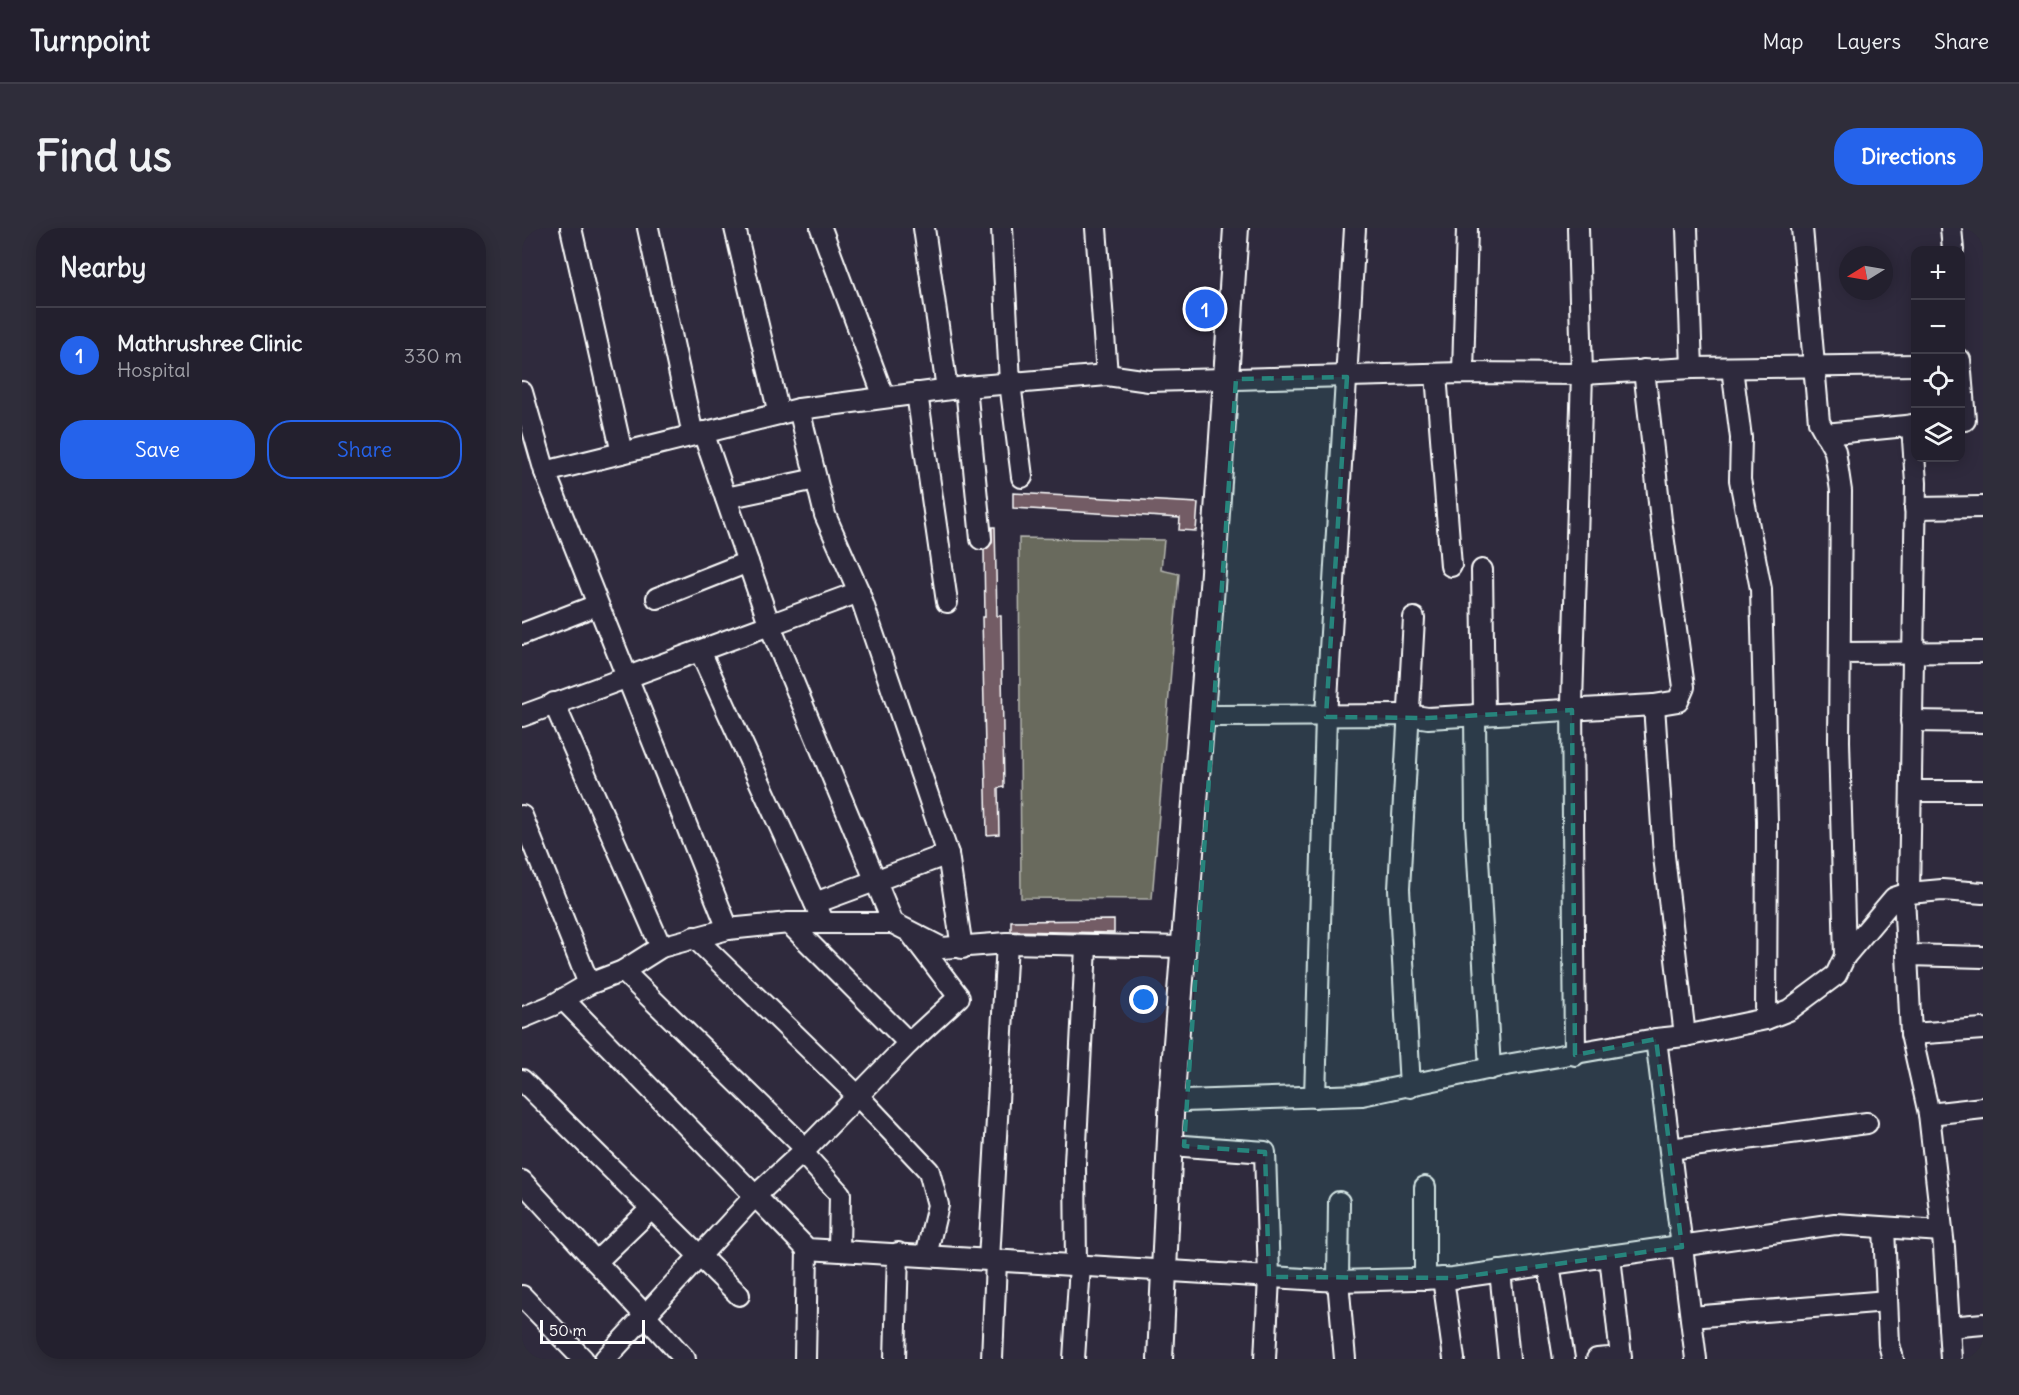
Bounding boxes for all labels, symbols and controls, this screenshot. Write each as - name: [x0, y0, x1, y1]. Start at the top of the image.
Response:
- text: Turnpoint: [30, 23, 150, 59]
- text: Map: [1763, 28, 1803, 55]
- text: Layers: [1836, 28, 1901, 55]
- text: Share: [1934, 28, 1989, 55]
- button: Directions: [1834, 128, 1983, 185]
- text: Find us: [36, 130, 172, 182]
- north arrow: [1839, 246, 1893, 300]
- map controls: [1911, 246, 1965, 462]
- button: +: [1911, 246, 1965, 300]
- text: Nearby: [60, 251, 146, 284]
- pin: 1: [1186, 286, 1224, 332]
- button: −: [1911, 300, 1965, 354]
- text: Mathrushree Clinic: [117, 329, 302, 357]
- text: 1: [76, 343, 83, 368]
- text: 330 m: [404, 343, 462, 368]
- button: locate: [1911, 354, 1965, 408]
- text: Hospital: [117, 357, 190, 382]
- button: layers: [1911, 408, 1965, 462]
- button: Save: [60, 420, 255, 479]
- button: Share: [267, 420, 462, 479]
- your location: [1129, 985, 1158, 1014]
- scale bar: [540, 1317, 645, 1344]
- text: 50 m: [549, 1320, 587, 1340]

